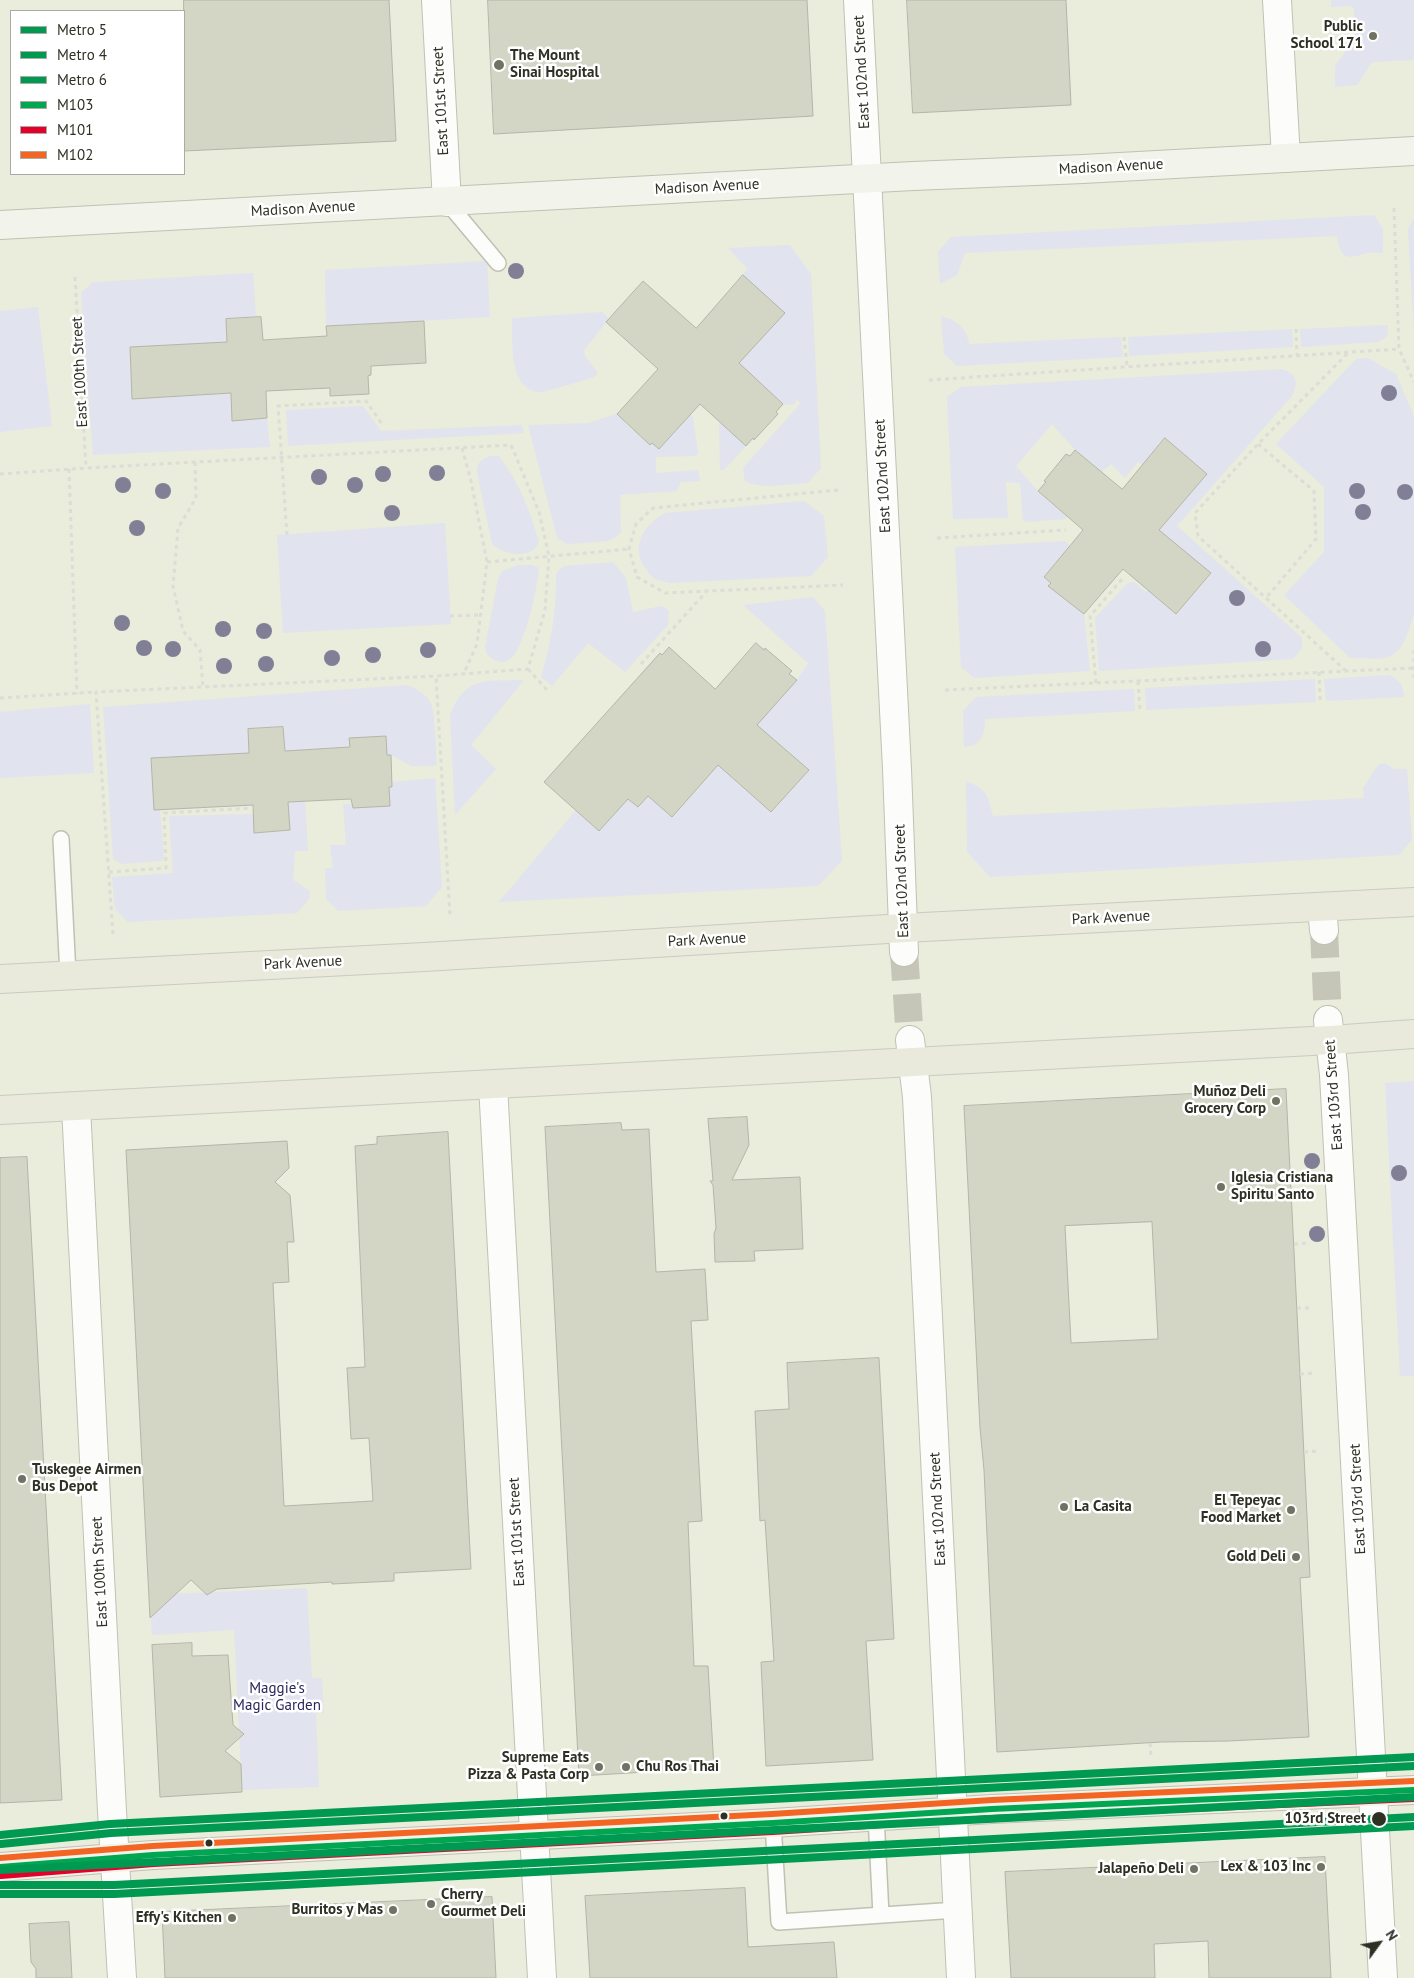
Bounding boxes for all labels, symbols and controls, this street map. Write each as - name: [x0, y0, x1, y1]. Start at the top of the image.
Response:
- legend: [10, 10, 185, 175]
- street label: East 102nd Street: [850, 15, 874, 129]
- place label: Public School 171: [1291, 18, 1363, 53]
- text: Metro 5: [57, 20, 107, 39]
- marker: Public School 171: [1367, 30, 1379, 42]
- text: Metro 4: [57, 45, 107, 64]
- street label: East 101st Street: [429, 46, 453, 156]
- place label: The Mount Sinai Hospital: [510, 47, 599, 82]
- marker: The Mount Sinai Hospital: [492, 58, 506, 72]
- text: Metro 6: [57, 70, 107, 89]
- text: M103: [57, 95, 93, 114]
- text: M101: [57, 120, 93, 139]
- text: M102: [57, 145, 93, 164]
- street label: Madison Avenue: [1058, 155, 1164, 179]
- street label: Madison Avenue: [654, 175, 760, 199]
- street label: Madison Avenue: [250, 197, 356, 221]
- street label: East 100th Street: [68, 316, 92, 428]
- street label: East 102nd Street: [871, 419, 895, 533]
- street label: East 102nd Street: [891, 824, 913, 938]
- street label: Park Avenue: [1071, 907, 1151, 929]
- street label: Park Avenue: [667, 929, 747, 951]
- street label: Park Avenue: [263, 952, 343, 974]
- street label: East 103rd Street: [1321, 1039, 1347, 1151]
- place label: Muñoz Deli Grocery Corp: [1184, 1083, 1266, 1118]
- marker: Muñoz Deli Grocery Corp: [1270, 1095, 1282, 1107]
- place label: Iglesia Cristiana Spiritu Santo: [1231, 1169, 1333, 1204]
- marker: Iglesia Cristiana Spiritu Santo: [1215, 1181, 1227, 1193]
- street label: East 103rd Street: [1346, 1443, 1370, 1555]
- street label: East 102nd Street: [926, 1452, 950, 1566]
- place label: Tuskegee Airmen Bus Depot: [32, 1461, 141, 1496]
- marker: Tuskegee Airmen Bus Depot: [16, 1473, 28, 1485]
- street label: East 101st Street: [505, 1477, 529, 1587]
- place label: El Tepeyac Food Market: [1201, 1492, 1281, 1527]
- place label: La Casita: [1074, 1498, 1132, 1516]
- marker: La Casita: [1058, 1501, 1070, 1513]
- marker: El Tepeyac Food Market: [1285, 1504, 1297, 1516]
- street label: East 100th Street: [88, 1516, 112, 1628]
- place label: Gold Deli: [1227, 1548, 1286, 1566]
- marker: Gold Deli: [1290, 1551, 1302, 1563]
- park label: Maggie's Magic Garden: [233, 1680, 321, 1715]
- place label: Supreme Eats Pizza & Pasta Corp: [468, 1749, 589, 1784]
- place label: Chu Ros Thai: [636, 1758, 719, 1776]
- marker: Supreme Eats Pizza & Pasta Corp: [593, 1761, 605, 1773]
- marker: Chu Ros Thai: [620, 1761, 632, 1773]
- place label: 103rd Street: [1284, 1810, 1366, 1828]
- marker: 103rd Street: [1370, 1810, 1388, 1828]
- unlabelled marker: [719, 1811, 729, 1821]
- unlabelled marker: [204, 1838, 214, 1848]
- place label: Lex & 103 Inc: [1221, 1858, 1311, 1876]
- place label: Jalapeño Deli: [1098, 1860, 1184, 1878]
- marker: Lex & 103 Inc: [1315, 1861, 1327, 1873]
- marker: Jalapeño Deli: [1188, 1863, 1200, 1875]
- place label: Cherry Gourmet Deli: [441, 1886, 526, 1921]
- marker: Cherry Gourmet Deli: [425, 1898, 437, 1910]
- place label: Burritos y Mas: [291, 1901, 383, 1919]
- marker: Burritos y Mas: [387, 1904, 399, 1916]
- place label: Effy's Kitchen: [136, 1909, 222, 1927]
- marker: Effy's Kitchen: [226, 1912, 238, 1924]
- north arrow: [1354, 1918, 1404, 1968]
- text: N: [1382, 1926, 1402, 1944]

